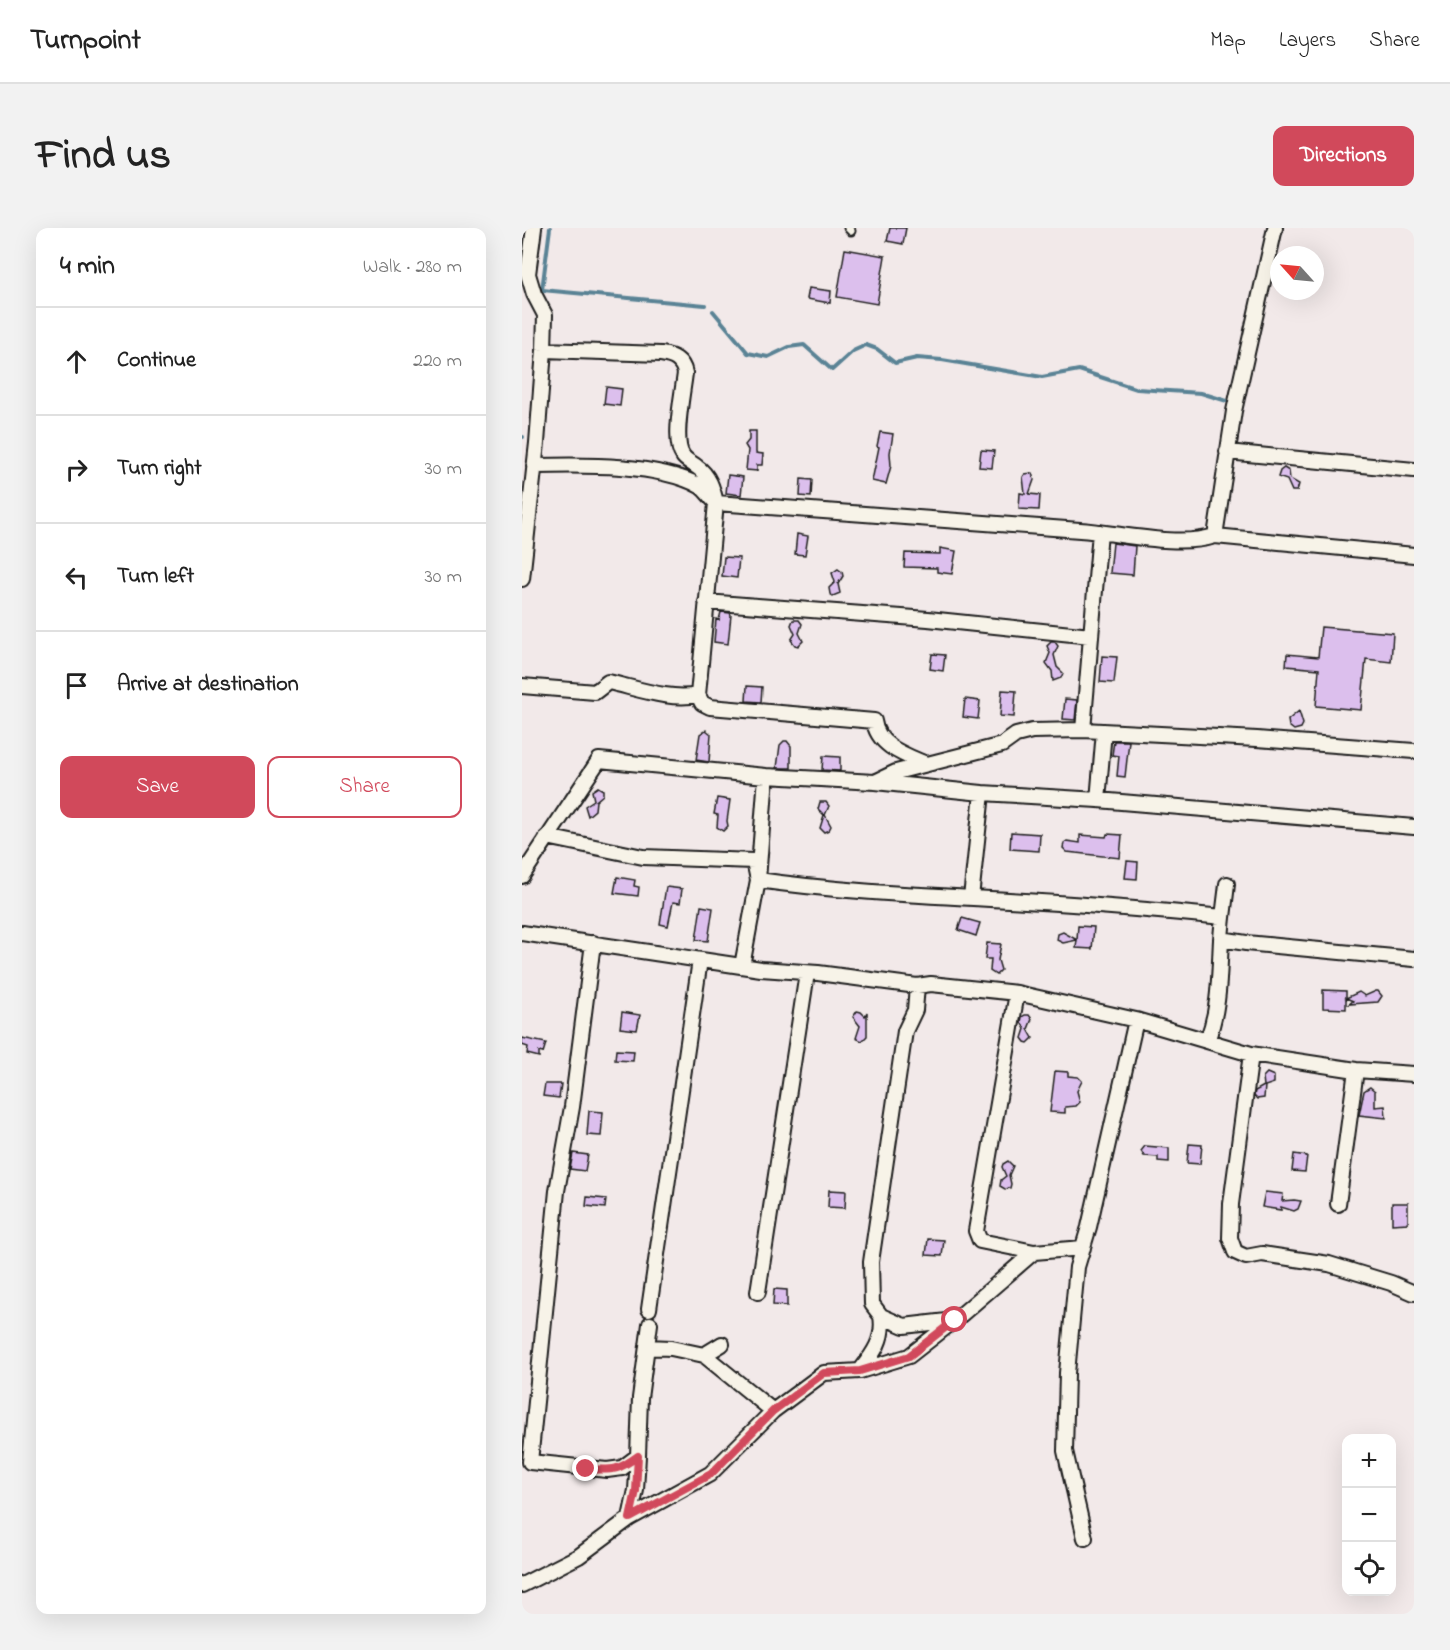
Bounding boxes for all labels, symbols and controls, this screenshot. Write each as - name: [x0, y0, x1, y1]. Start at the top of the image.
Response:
- text: Turnpoint: [30, 21, 141, 62]
- text: Map: [1210, 26, 1246, 56]
- text: Layers: [1279, 26, 1336, 56]
- text: Share: [1369, 26, 1420, 56]
- text: Find us: [36, 126, 171, 187]
- button: Directions: [1273, 126, 1414, 186]
- north arrow: [1270, 246, 1324, 300]
- text: 4 min: [60, 248, 115, 286]
- text: Walk · 280 m: [363, 253, 462, 282]
- icon: ahead: [60, 345, 93, 378]
- text: Continue: [117, 345, 196, 377]
- text: 220 m: [413, 347, 462, 376]
- icon: right: [60, 453, 93, 486]
- text: Turn right: [117, 453, 202, 485]
- text: 30 m: [425, 455, 462, 484]
- icon: left: [60, 561, 93, 594]
- text: Turn left: [117, 561, 194, 593]
- text: 30 m: [425, 563, 462, 592]
- icon: arrive: [60, 669, 93, 702]
- text: Arrive at destination: [117, 669, 299, 701]
- button: Save: [60, 756, 255, 818]
- button: Share: [267, 756, 462, 818]
- route start: [941, 1306, 967, 1332]
- map controls: [1342, 1434, 1396, 1596]
- button: +: [1342, 1434, 1396, 1488]
- route end: [572, 1455, 598, 1481]
- button: −: [1342, 1488, 1396, 1542]
- button: locate: [1342, 1542, 1396, 1596]

